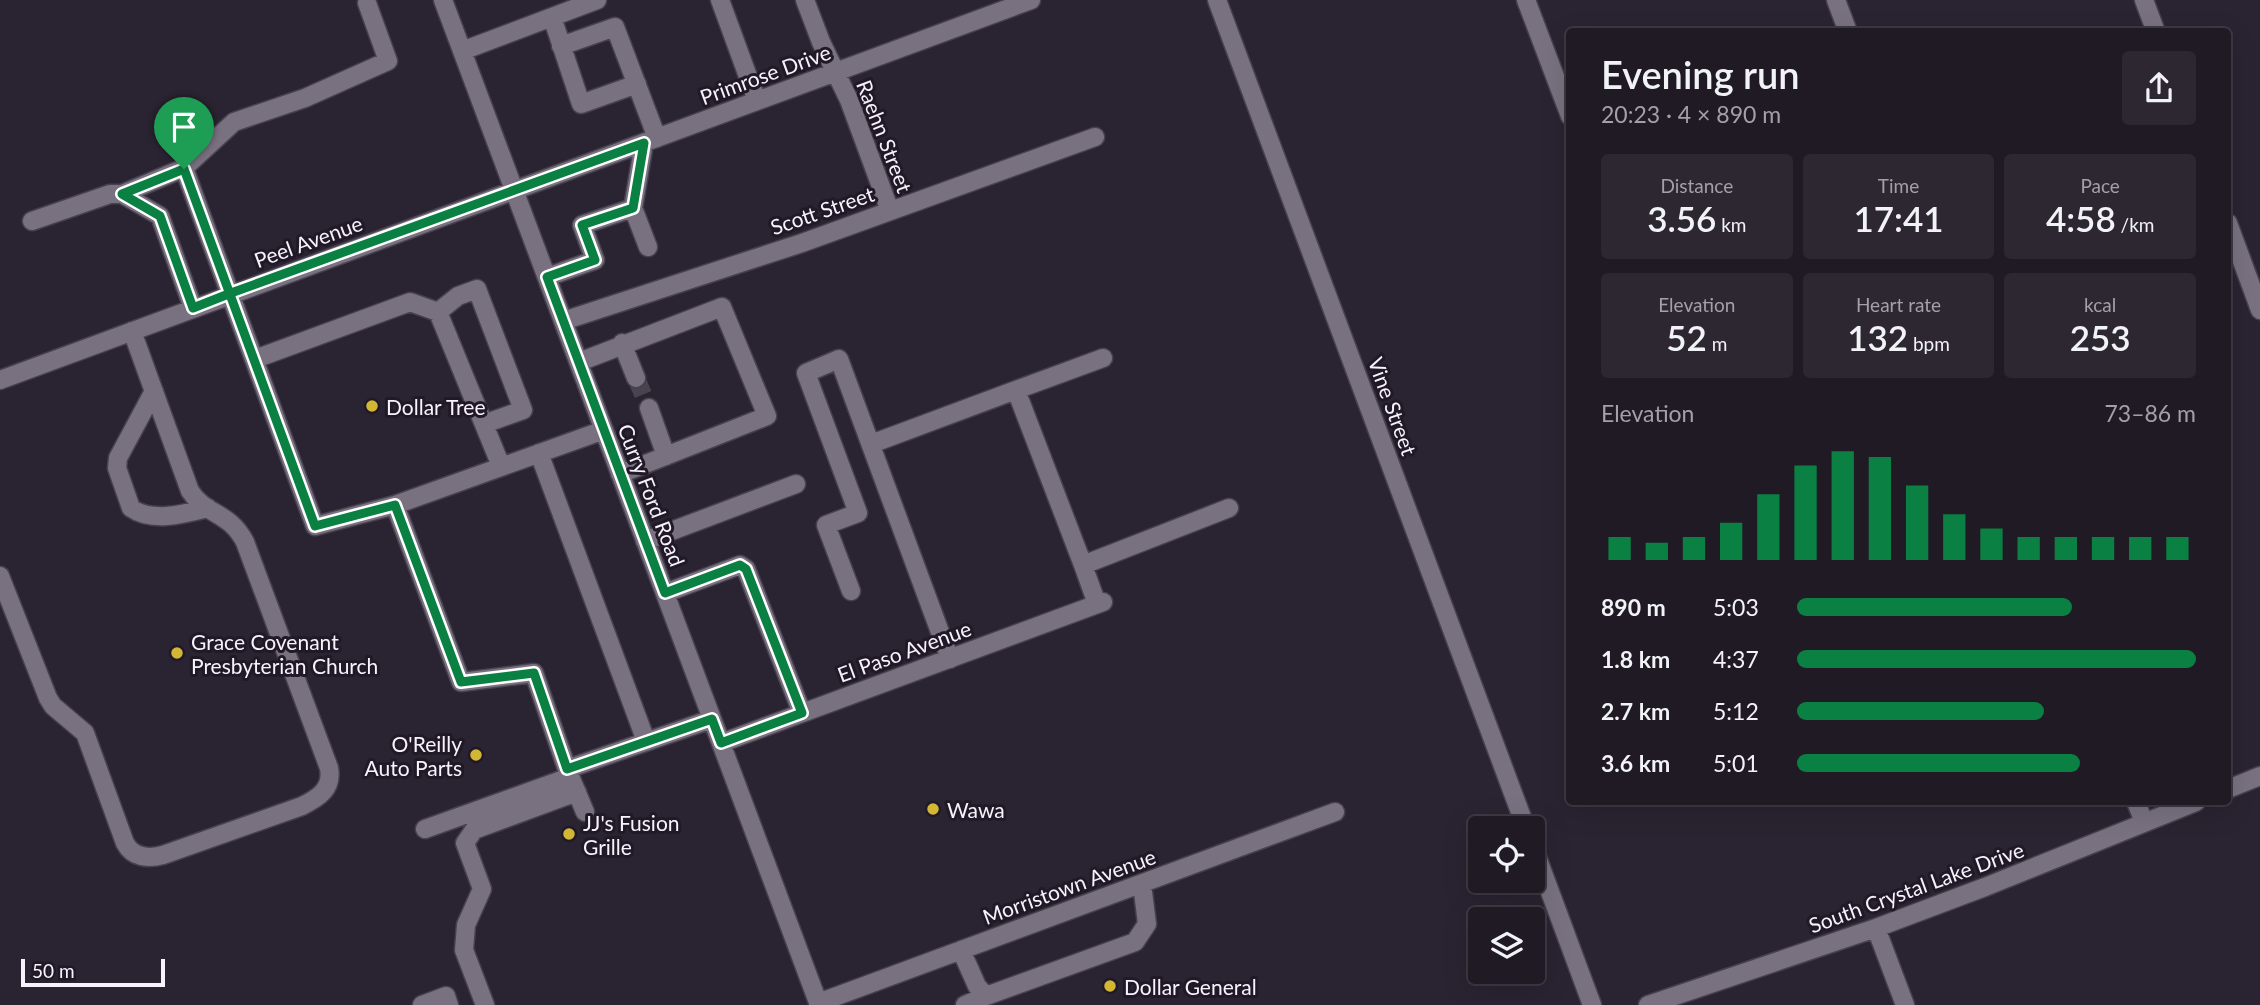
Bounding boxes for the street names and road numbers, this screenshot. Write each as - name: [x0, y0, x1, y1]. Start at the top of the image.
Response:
- street label: Primrose Drive: [696, 39, 834, 109]
- street label: Raehn Street: [852, 76, 918, 196]
- street label: Scott Street: [767, 180, 878, 239]
- street label: Peel Avenue: [250, 210, 366, 272]
- street label: Vine Street: [1364, 353, 1422, 459]
- street label: Curry Ford Road: [613, 420, 691, 570]
- street label: El Paso Avenue: [834, 615, 974, 687]
- street label: South Crystal Lake Drive: [1805, 836, 2027, 938]
- street label: Morristown Avenue: [979, 843, 1159, 929]

